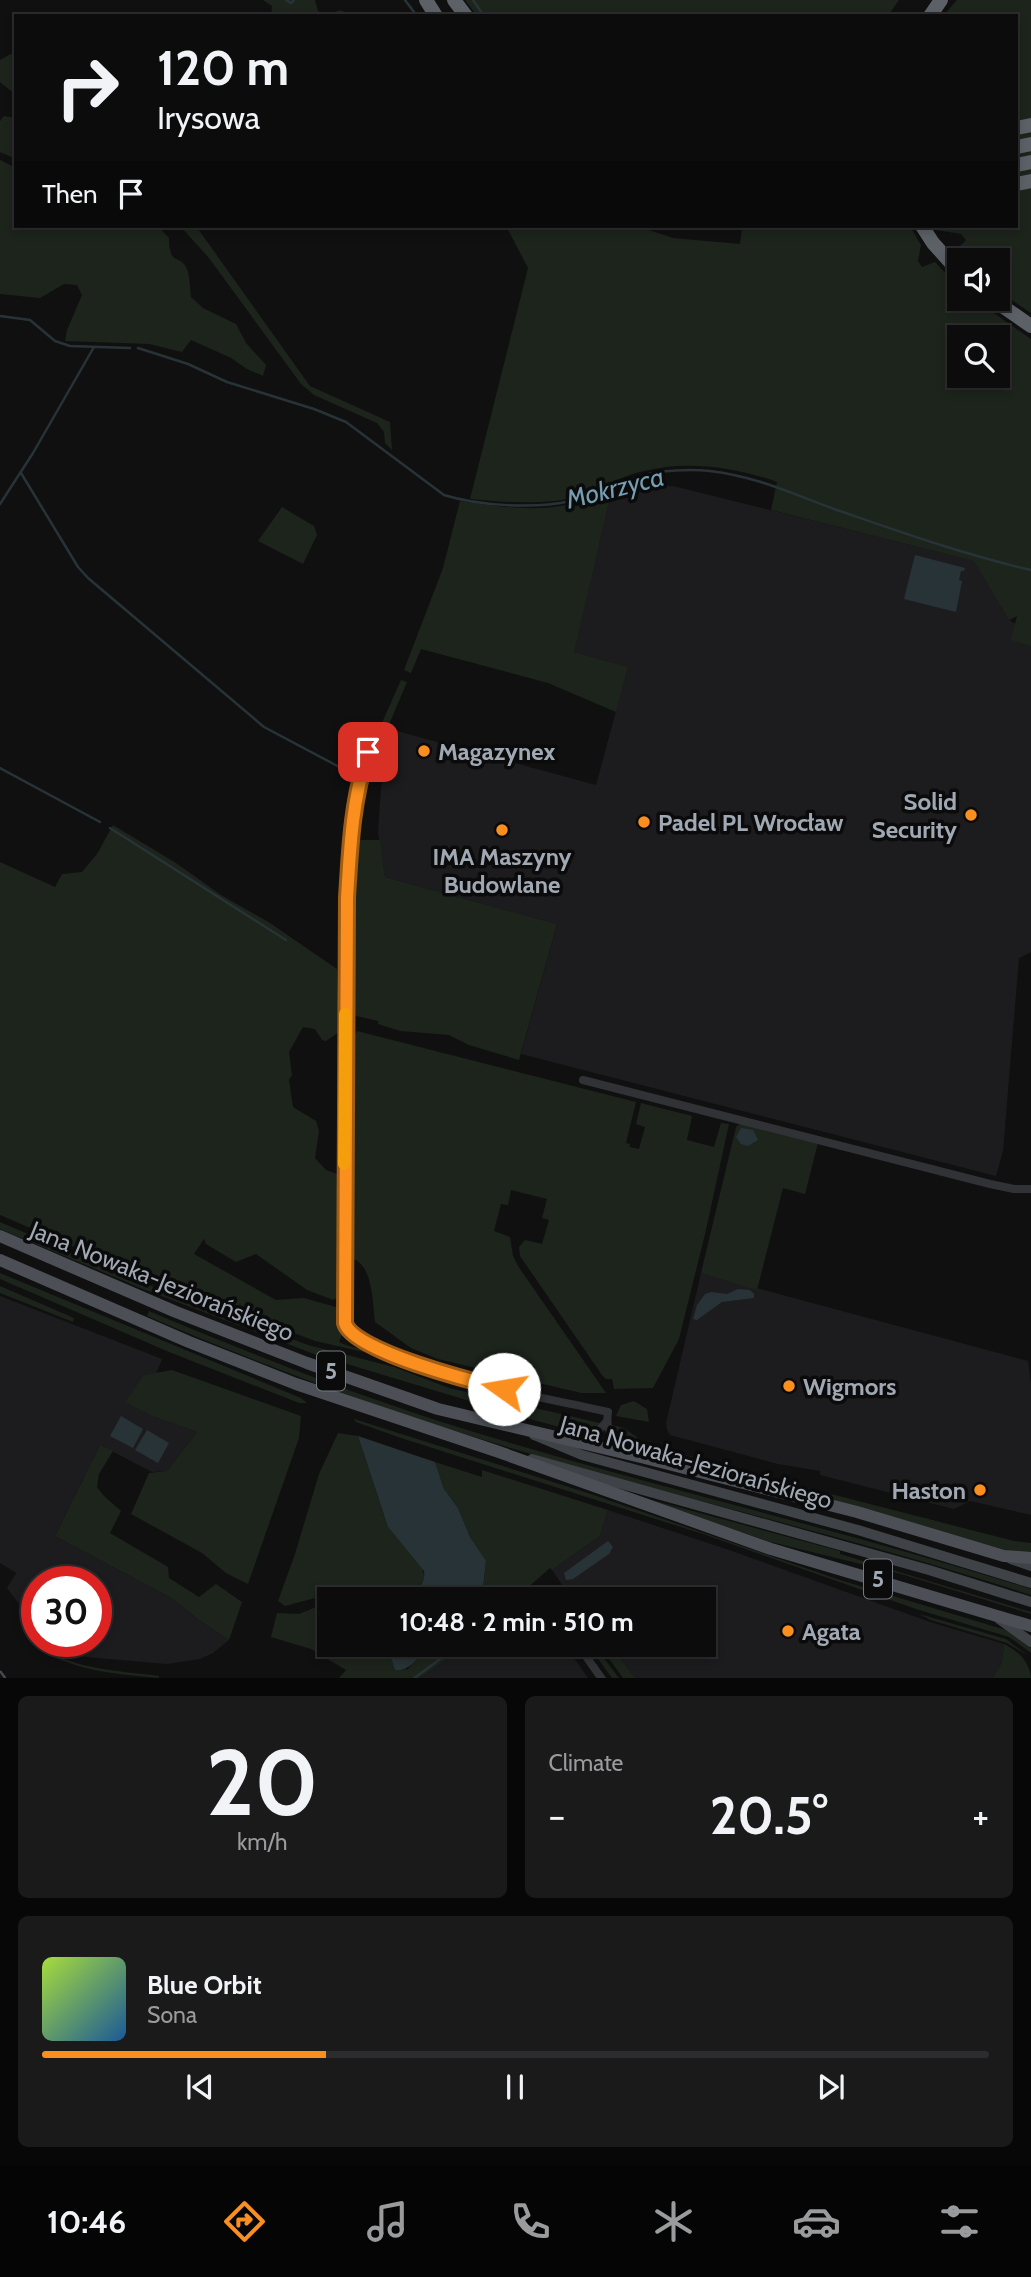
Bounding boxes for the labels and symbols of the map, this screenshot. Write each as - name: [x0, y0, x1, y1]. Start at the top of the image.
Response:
- water label: Mokrzyca: [562, 460, 667, 516]
- pin: [338, 722, 398, 782]
- place label: Magazynex: [438, 737, 556, 766]
- marker: Magazynex: [416, 743, 432, 759]
- place label: Solid Security: [872, 787, 957, 844]
- marker: Solid Security: [963, 807, 979, 823]
- place label: Padel PL Wrocław: [658, 808, 844, 837]
- marker: Padel PL Wrocław: [636, 814, 652, 830]
- marker: IMA Maszyny Budowlane: [494, 822, 510, 838]
- place label: IMA Maszyny Budowlane: [433, 842, 572, 899]
- street label: Jana Nowaka-Jeziorańskiego: [25, 1214, 298, 1347]
- road number: 5: [317, 1352, 345, 1390]
- position arrow: [467, 1352, 541, 1426]
- place label: Wigmors: [803, 1372, 896, 1401]
- marker: Wigmors: [781, 1378, 797, 1394]
- street label: Jana Nowaka-Jeziorańskiego: [556, 1409, 835, 1515]
- place label: Haston: [891, 1476, 966, 1505]
- marker: Haston: [972, 1482, 988, 1498]
- road number: 5: [864, 1560, 892, 1598]
- speed limit sign: 30: [21, 1566, 112, 1657]
- place label: Agata: [802, 1617, 861, 1646]
- marker: Agata: [780, 1623, 796, 1639]

